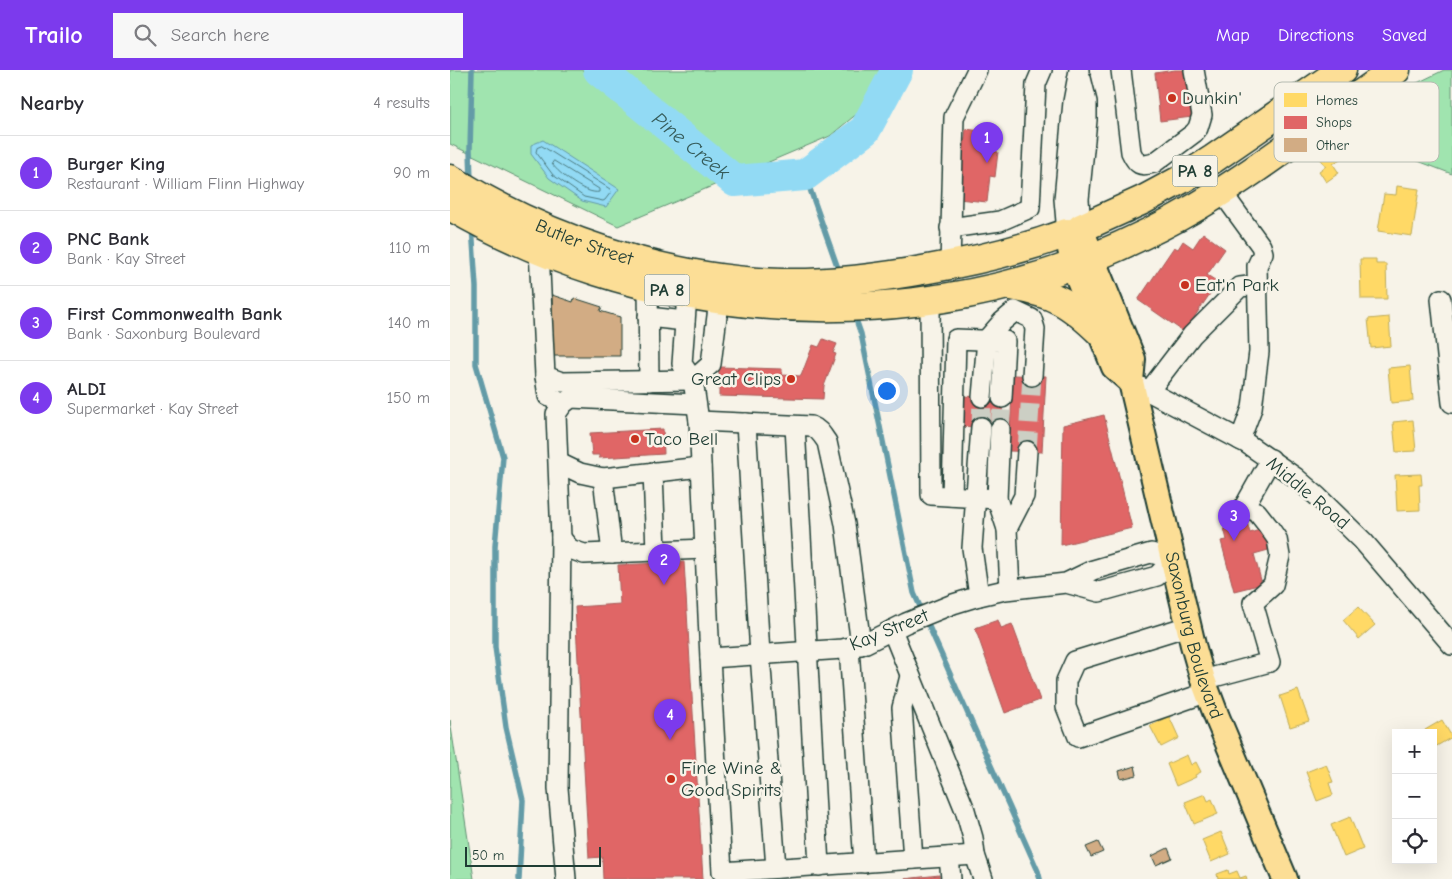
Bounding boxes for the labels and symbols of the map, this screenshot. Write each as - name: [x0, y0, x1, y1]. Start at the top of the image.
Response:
- legend: [1274, 82, 1439, 162]
- place label: Dunkin': [1182, 87, 1242, 109]
- marker: Dunkin': [1166, 92, 1178, 104]
- text: Homes: [1316, 92, 1358, 109]
- water label: Pine Creek: [648, 107, 735, 184]
- text: Shops: [1316, 114, 1352, 131]
- pin: 1: [971, 122, 1003, 163]
- text: Other: [1316, 137, 1350, 154]
- road number: PA 8: [1172, 155, 1218, 186]
- street label: Butler Street: [532, 215, 636, 270]
- road number: PA 8: [644, 274, 690, 306]
- place label: Eat'n Park: [1195, 274, 1279, 296]
- marker: Eat'n Park: [1179, 279, 1191, 291]
- place label: Great Clips: [691, 368, 781, 390]
- marker: Great Clips: [785, 373, 797, 385]
- your location: [874, 378, 900, 404]
- place label: Taco Bell: [645, 428, 718, 450]
- marker: Taco Bell: [629, 433, 641, 445]
- street label: Middle Road: [1262, 452, 1354, 534]
- pin: 3: [1218, 500, 1250, 541]
- pin: 2: [648, 544, 680, 585]
- street label: Saxonburg Boulevard: [1160, 549, 1228, 722]
- street label: Kay Street: [846, 604, 932, 656]
- pin: 4: [654, 699, 686, 740]
- place label: Fine Wine & Good Spirits: [681, 757, 782, 801]
- marker: Fine Wine & Good Spirits: [665, 773, 677, 785]
- scale bar: [465, 844, 601, 867]

